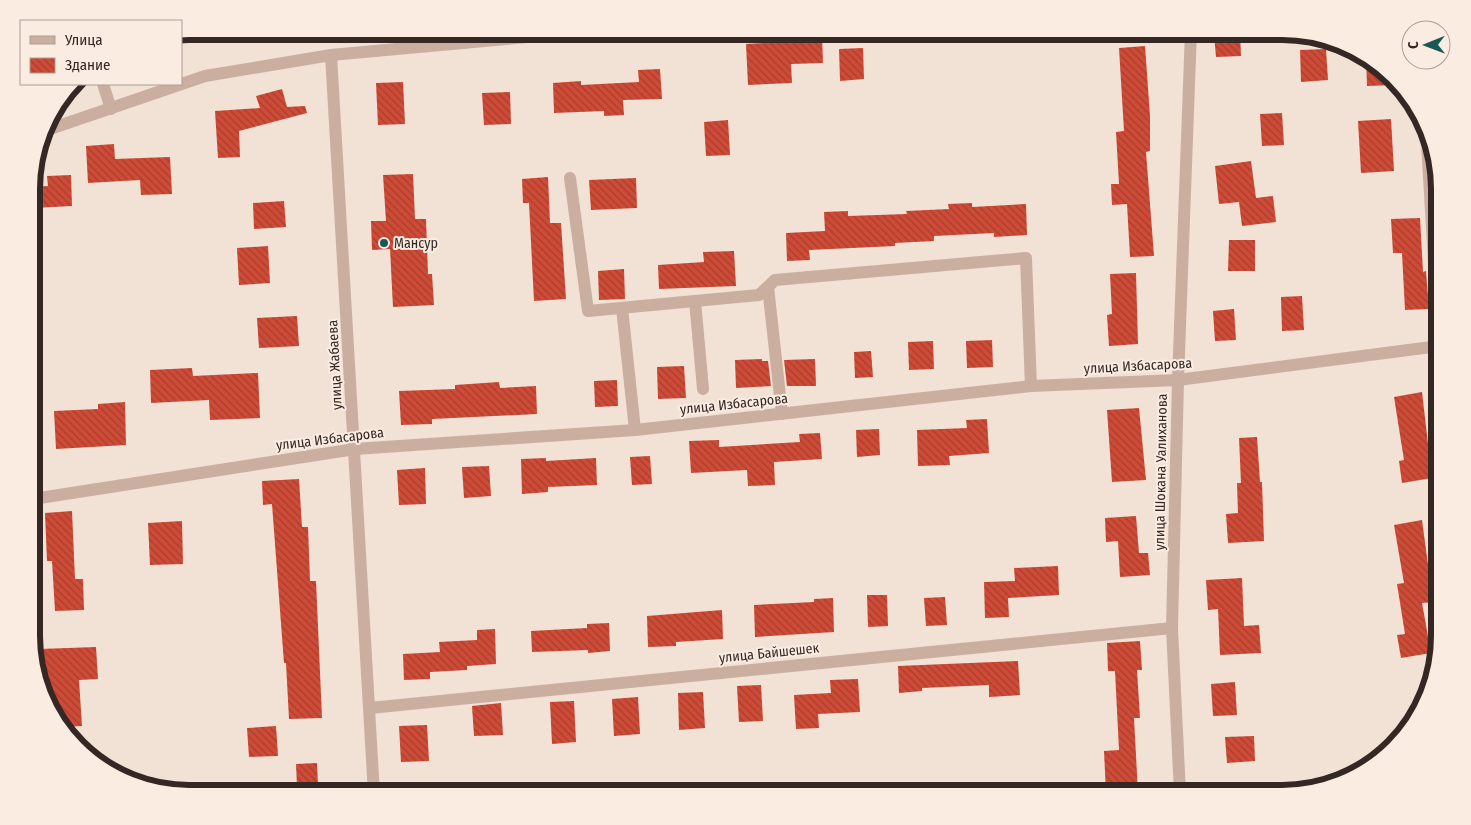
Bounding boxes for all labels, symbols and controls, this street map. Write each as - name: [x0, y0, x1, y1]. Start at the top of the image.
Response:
- legend: [20, 20, 182, 85]
- north arrow: [1401, 20, 1451, 70]
- text: Улица: [64, 31, 103, 49]
- text: С: [1405, 41, 1422, 49]
- text: Здание: [65, 56, 111, 74]
- place label: Мансур: [394, 235, 438, 252]
- marker: Мансур: [378, 237, 390, 249]
- street label: улица Жабаева: [324, 319, 346, 410]
- street label: улица Избасарова: [1083, 355, 1193, 377]
- street label: улица Избасарова: [679, 390, 789, 418]
- street label: улица Шокана Уалиханова: [1151, 393, 1171, 551]
- street label: улица Избасарова: [275, 424, 385, 454]
- street label: улица Байшешек: [718, 639, 820, 667]

